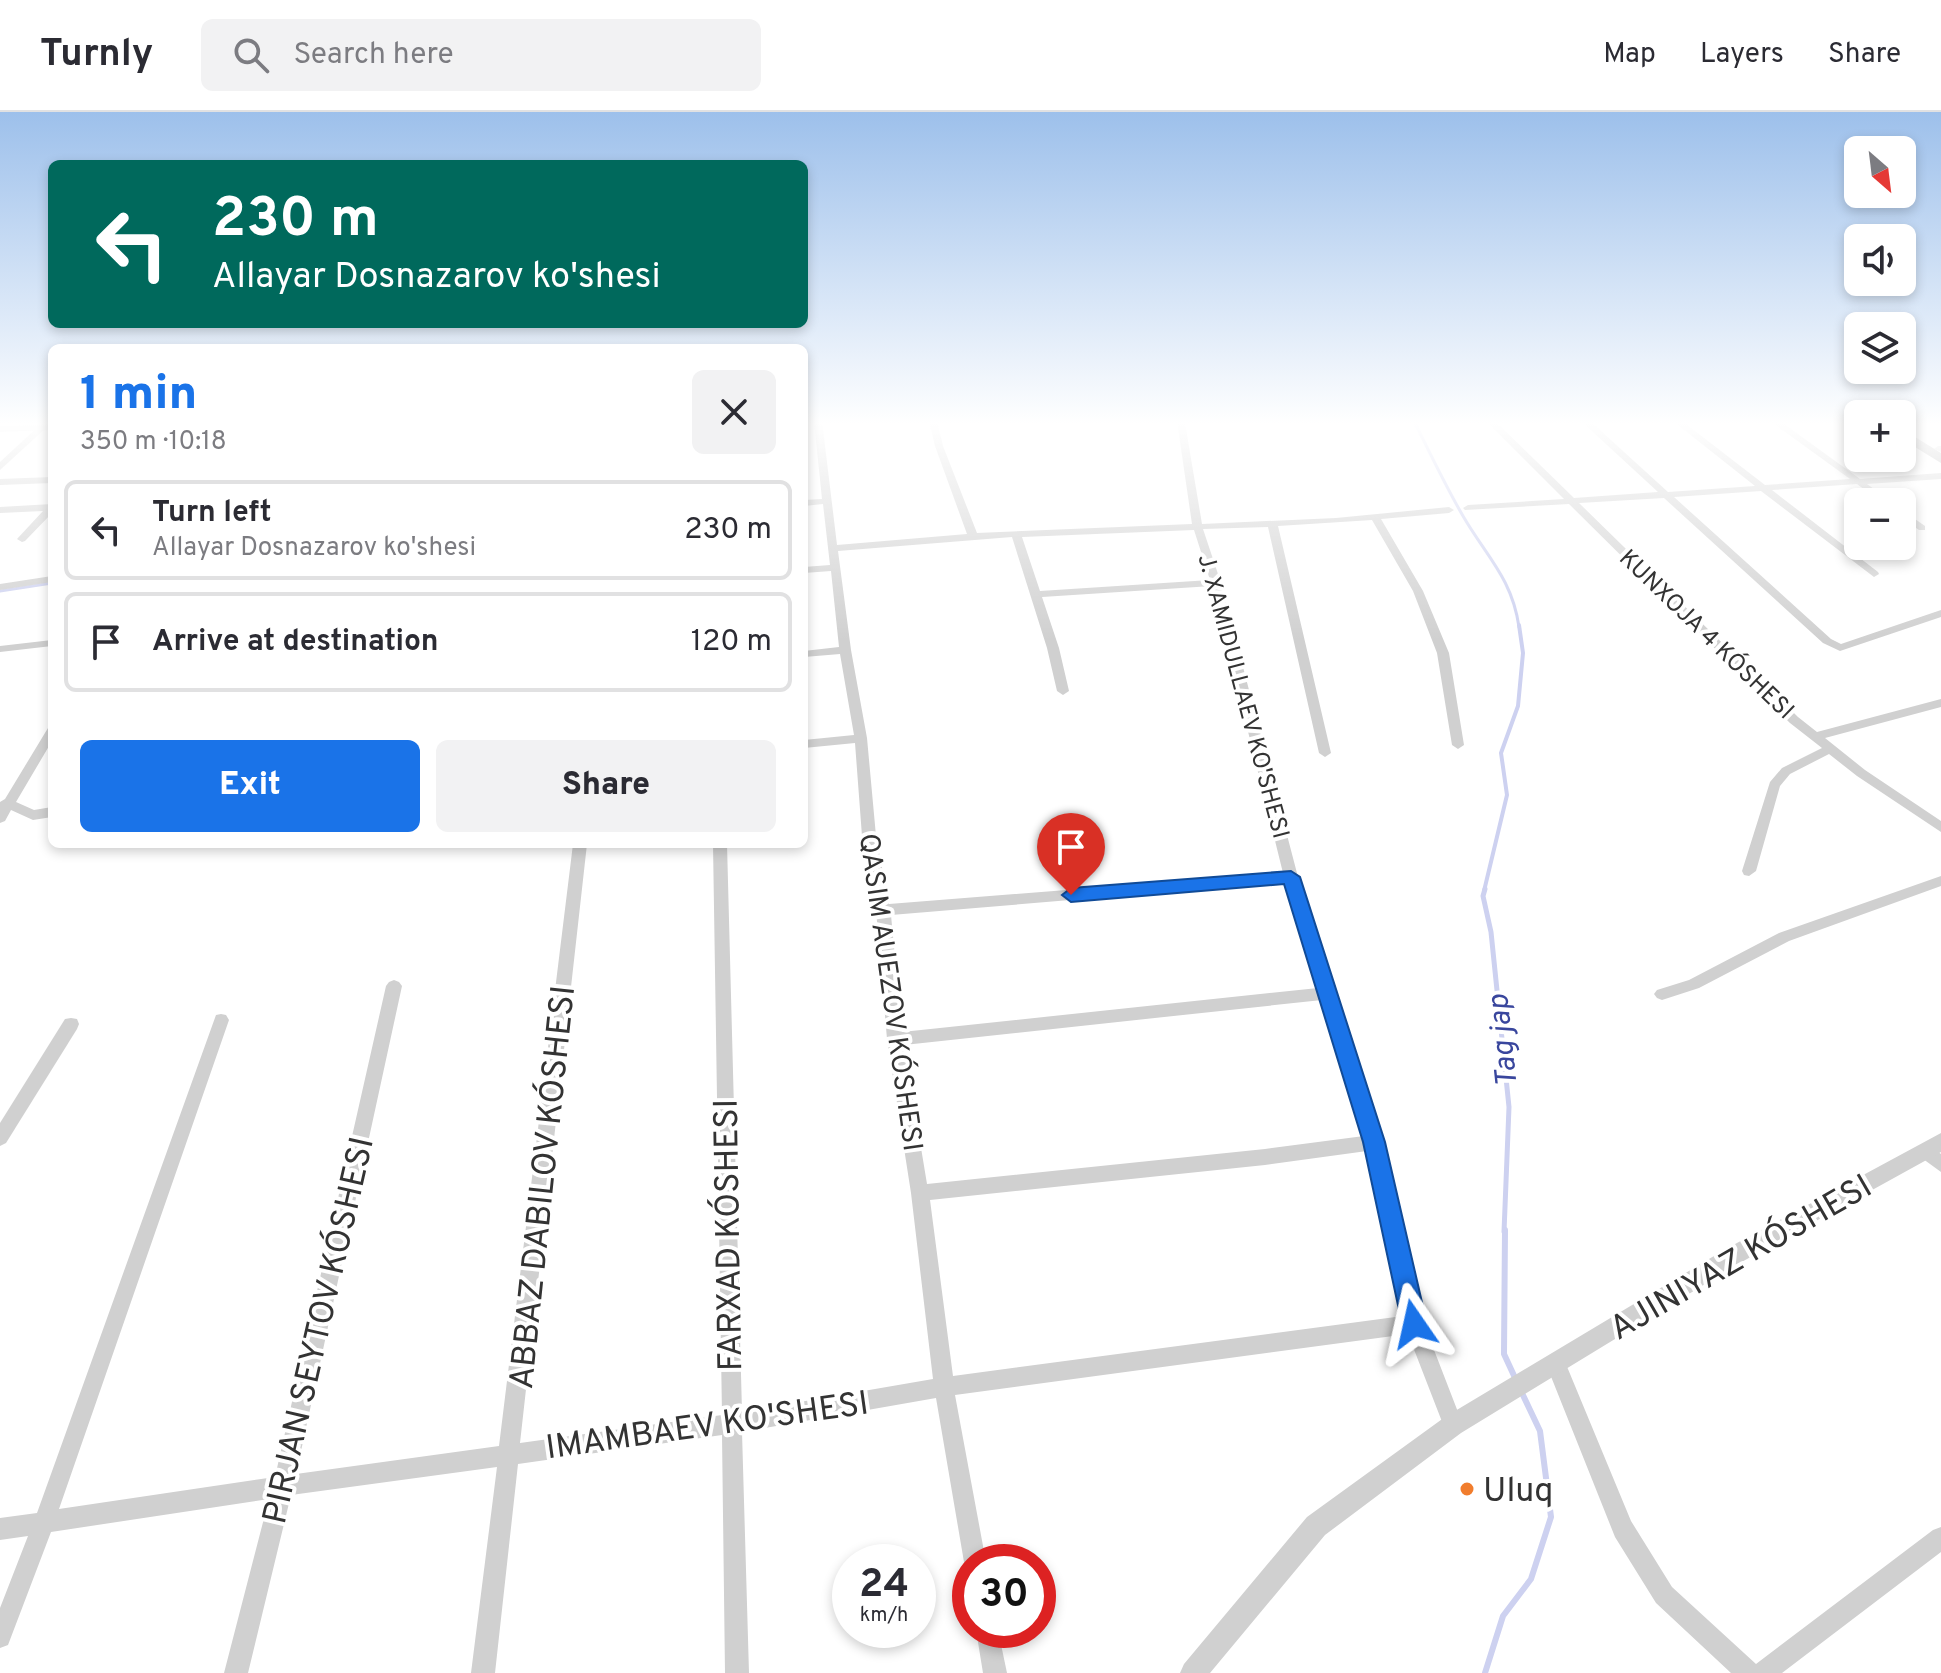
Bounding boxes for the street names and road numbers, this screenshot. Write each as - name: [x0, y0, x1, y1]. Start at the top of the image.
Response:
- street label: KUNXOJA 4 KÓSHESI: [1612, 543, 1801, 727]
- street label: J. XAMIDULLAEV KO'SHESI: [1190, 551, 1295, 842]
- street label: QASIM AUEZOV KÓSHESI: [849, 831, 931, 1154]
- street label: ABBAZ DABILOV KÓSHESI: [500, 983, 587, 1391]
- street label: FARXAD KÓSHESI: [705, 1098, 754, 1372]
- street label: PIRJAN SEYTOV KÓSHESI: [253, 1133, 386, 1529]
- street label: AJINIYAZ KÓSHESI: [1602, 1165, 1881, 1352]
- street label: IMAMBAEV KO'SHESI: [543, 1384, 872, 1471]

